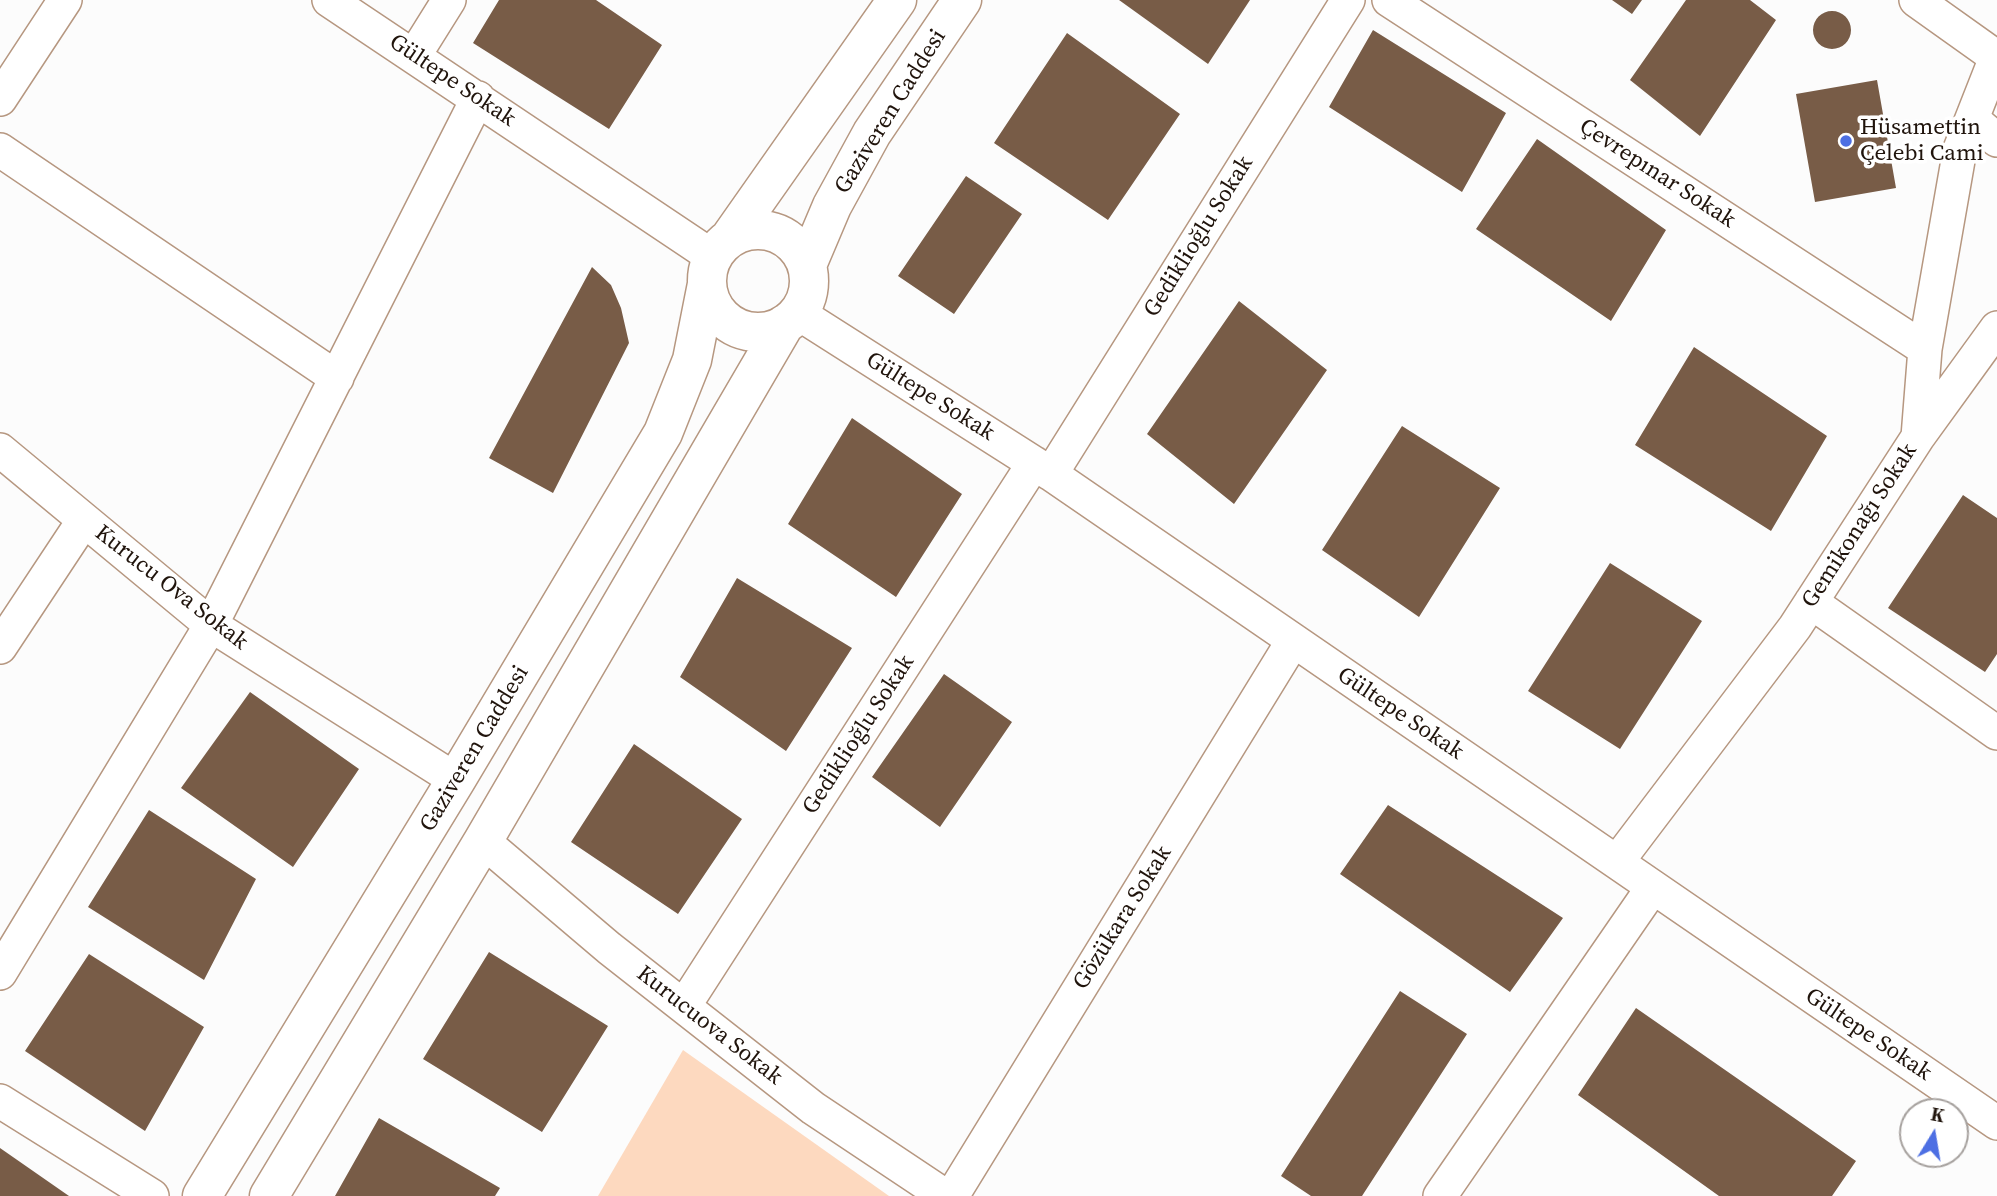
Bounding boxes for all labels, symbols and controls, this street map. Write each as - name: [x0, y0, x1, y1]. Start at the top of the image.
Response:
- street label: Gaziveren Caddesi: [829, 25, 953, 199]
- street label: Gültepe Sokak: [384, 29, 520, 133]
- street label: Çevrepınar Sokak: [1574, 113, 1740, 235]
- place label: Hüsamettin Çelebi Cami: [1860, 114, 1984, 168]
- marker: Hüsamettin Çelebi Cami: [1838, 133, 1854, 149]
- street label: Gediklioğlu Sokak: [1138, 152, 1260, 322]
- street label: Gültepe Sokak: [861, 346, 999, 448]
- street label: Gemikonağı Sokak: [1797, 439, 1923, 613]
- street label: Kurucu Ova Sokak: [89, 520, 253, 656]
- street label: Gediklioğlu Sokak: [797, 650, 921, 820]
- street label: Gaziveren Caddesi: [415, 661, 535, 837]
- street label: Gültepe Sokak: [1332, 662, 1468, 766]
- street label: Gözükara Sokak: [1068, 841, 1178, 995]
- street label: Kurucuova Sokak: [631, 960, 787, 1092]
- street label: Gültepe Sokak: [1800, 983, 1936, 1087]
- north arrow: [1899, 1098, 1969, 1168]
- text: K: [1929, 1100, 1947, 1128]

